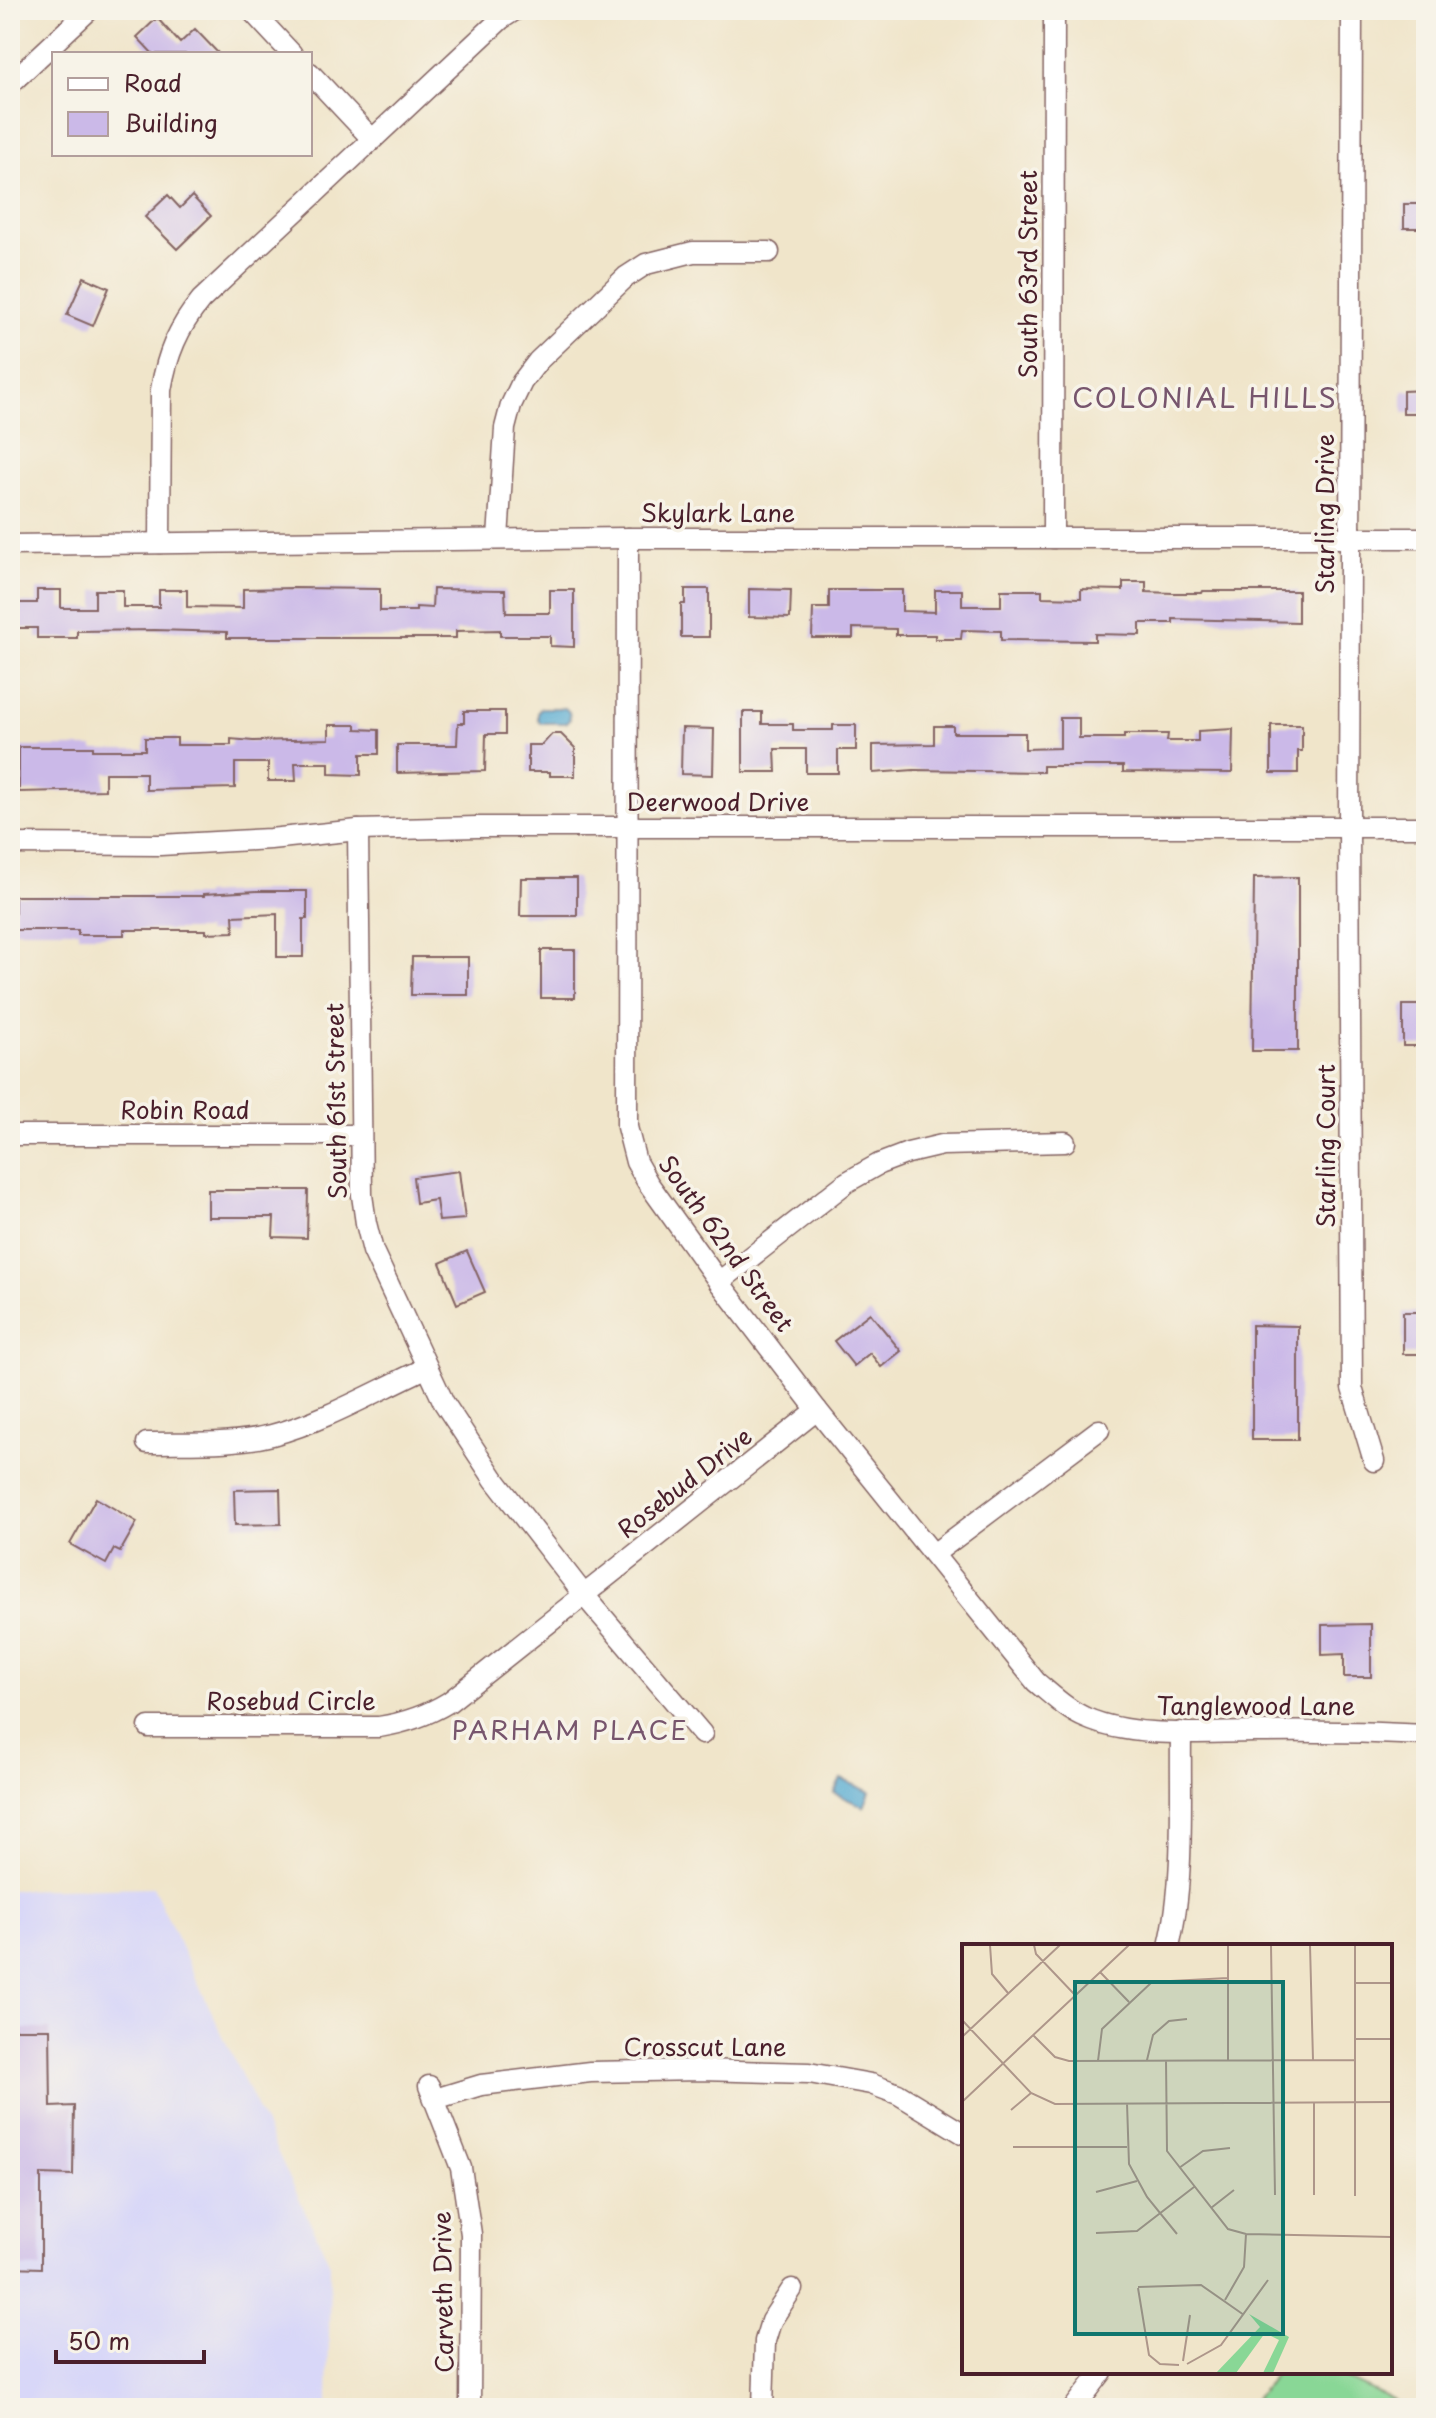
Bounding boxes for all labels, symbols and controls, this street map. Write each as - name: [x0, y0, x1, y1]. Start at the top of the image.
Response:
- legend: [52, 52, 312, 156]
- text: Road: [124, 64, 182, 100]
- text: Building: [124, 104, 218, 140]
- street label: South 63rd Street: [1009, 170, 1045, 378]
- district label: COLONIAL HILLS: [1072, 375, 1338, 418]
- street label: Starling Drive: [1306, 434, 1342, 594]
- street label: Skylark Lane: [641, 494, 795, 530]
- street label: Deerwood Drive: [627, 783, 809, 819]
- street label: South 61st Street: [315, 1002, 355, 1199]
- street label: Starling Court: [1307, 1064, 1343, 1228]
- street label: Robin Road: [120, 1091, 250, 1127]
- street label: South 62nd Street: [651, 1147, 803, 1339]
- street label: Rosebud Drive: [609, 1418, 759, 1546]
- street label: Rosebud Circle: [206, 1682, 376, 1718]
- street label: Tanglewood Lane: [1157, 1687, 1355, 1723]
- district label: PARHAM PLACE: [452, 1710, 689, 1749]
- inset map: [962, 1944, 1392, 2374]
- street label: Crosscut Lane: [623, 2028, 787, 2064]
- street label: Carveth Drive: [423, 2211, 461, 2373]
- scale bar: [56, 2314, 204, 2364]
- text: 50 m: [68, 2322, 130, 2358]

